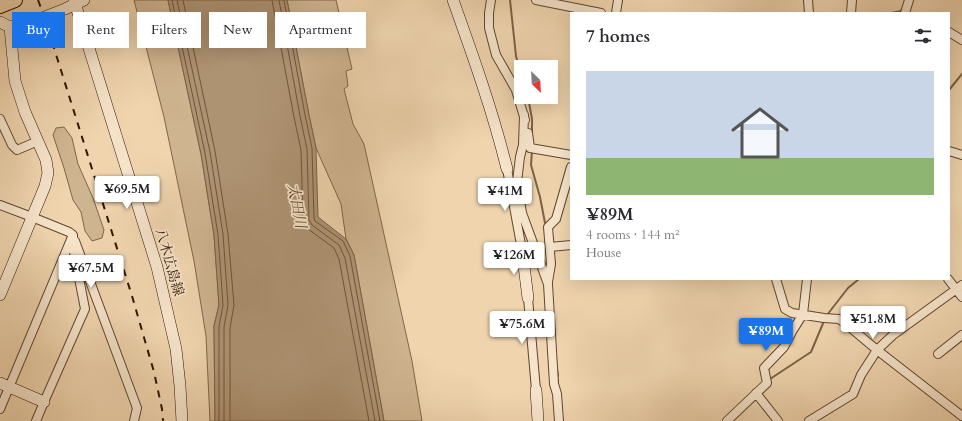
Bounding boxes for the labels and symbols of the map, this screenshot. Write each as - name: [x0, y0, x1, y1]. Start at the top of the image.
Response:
- north arrow: [514, 60, 558, 104]
- pin: ¥69.5M: [94, 176, 160, 210]
- pin: ¥41M: [481, 178, 529, 212]
- water label: 太田川: [283, 182, 311, 232]
- street label: 八木広島線: [151, 226, 188, 298]
- pin: ¥126M: [486, 242, 542, 276]
- pin: ¥67.5M: [58, 255, 124, 289]
- pin: ¥51.8M: [840, 306, 906, 340]
- pin: ¥75.6M: [489, 311, 555, 345]
- pin: ¥89M: [742, 318, 790, 352]

